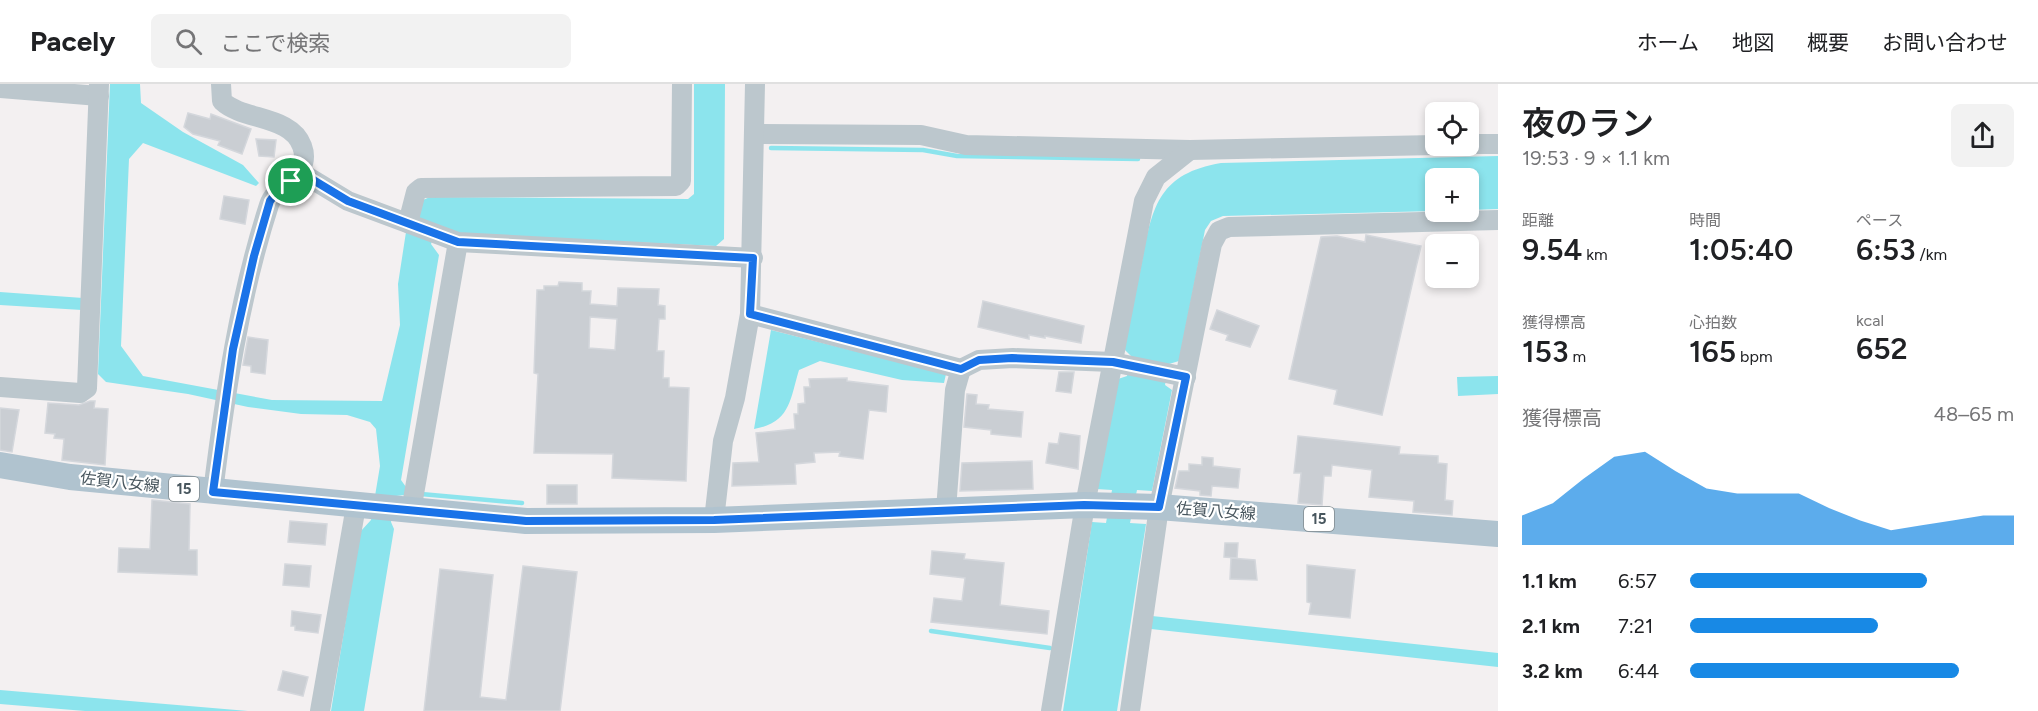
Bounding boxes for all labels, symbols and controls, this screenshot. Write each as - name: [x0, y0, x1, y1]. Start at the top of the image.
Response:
- search box: [151, 14, 571, 68]
- text: Pacely: [30, 24, 115, 58]
- icon: search: [172, 25, 205, 58]
- text: ここで検索: [220, 30, 330, 57]
- text: ホーム: [1637, 30, 1699, 55]
- text: 地図: [1732, 30, 1774, 55]
- text: 概要: [1807, 30, 1849, 55]
- text: お問い合わせ: [1882, 30, 2008, 55]
- map controls: [1425, 102, 1479, 288]
- button: locate: [1425, 102, 1479, 156]
- text: 夜のラン: [1522, 104, 1654, 143]
- button: share: [1951, 104, 2014, 167]
- text: 19:53 · 9 × 1.1 km: [1522, 146, 1670, 170]
- pin: [265, 155, 316, 206]
- icon: arrive: [274, 164, 307, 197]
- button: +: [1425, 168, 1479, 222]
- text: 距離: [1522, 211, 1554, 230]
- text: 時間: [1689, 211, 1721, 230]
- text: ペース: [1856, 211, 1903, 230]
- text: 9.54: [1522, 231, 1582, 268]
- text: 1:05:40: [1689, 231, 1793, 268]
- text: 6:53: [1856, 231, 1916, 268]
- button: −: [1425, 234, 1479, 288]
- text: km: [1582, 245, 1608, 264]
- text: /km: [1916, 245, 1947, 264]
- text: kcal: [1856, 311, 1884, 330]
- text: 獲得標高: [1522, 313, 1586, 332]
- text: 心拍数: [1689, 313, 1737, 332]
- text: 652: [1856, 330, 1908, 367]
- text: 153: [1522, 333, 1568, 370]
- text: 165: [1689, 333, 1736, 370]
- text: m: [1568, 347, 1586, 366]
- text: bpm: [1736, 347, 1773, 366]
- text: 48–65 m: [1934, 402, 2014, 426]
- text: 獲得標高: [1522, 406, 1602, 430]
- street label: 佐賀八女線: [79, 468, 161, 496]
- road number: 15: [169, 477, 199, 501]
- street label: 佐賀八女線: [1175, 499, 1257, 523]
- road number: 15: [1304, 507, 1334, 531]
- text: 1.1 km: [1522, 569, 1577, 593]
- text: 6:57: [1618, 569, 1657, 593]
- text: 2.1 km: [1522, 614, 1580, 638]
- text: 7:21: [1618, 614, 1653, 638]
- text: 3.2 km: [1522, 659, 1583, 683]
- text: 6:44: [1618, 659, 1659, 683]

